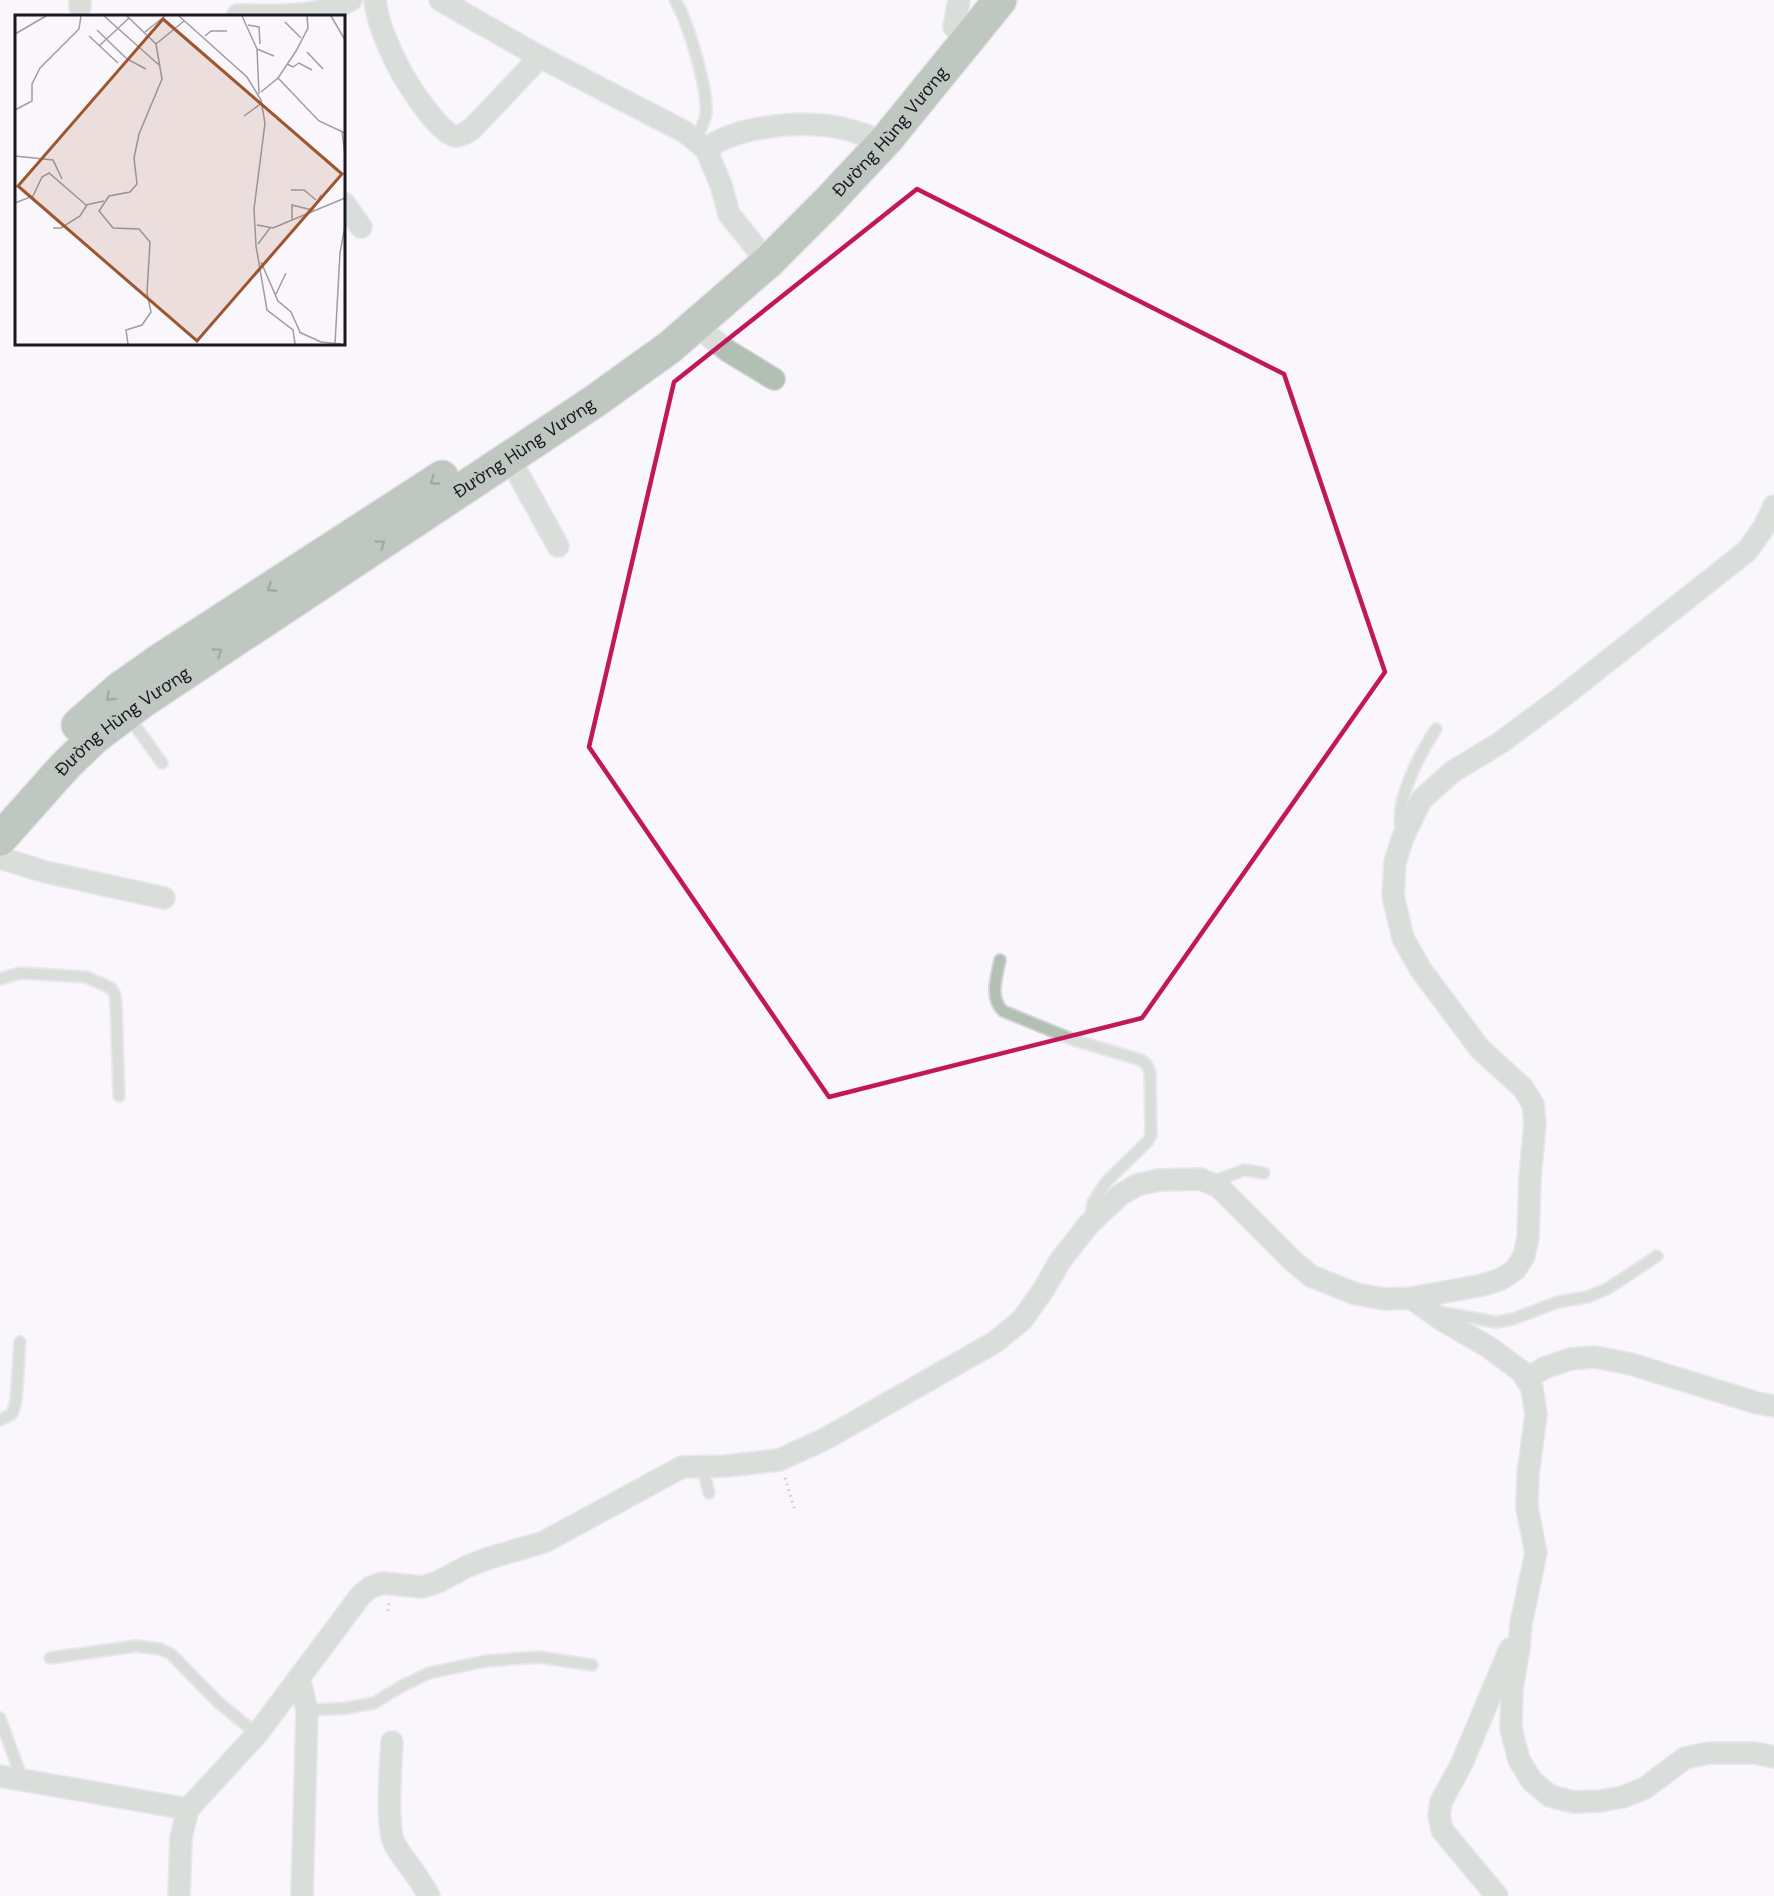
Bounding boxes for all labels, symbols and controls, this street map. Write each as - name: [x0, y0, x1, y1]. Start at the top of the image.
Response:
- inset map: [15, 15, 345, 345]
- street label: Đường Hùng Vương: [827, 61, 954, 202]
- street label: Đường Hùng Vương: [448, 392, 600, 504]
- one-way arrow: [430, 474, 441, 485]
- one-way arrow: [374, 540, 385, 551]
- one-way arrow: [267, 580, 277, 592]
- one-way arrow: [212, 647, 222, 659]
- street label: Đường Hùng Vương: [50, 661, 195, 781]
- one-way arrow: [106, 690, 117, 701]

